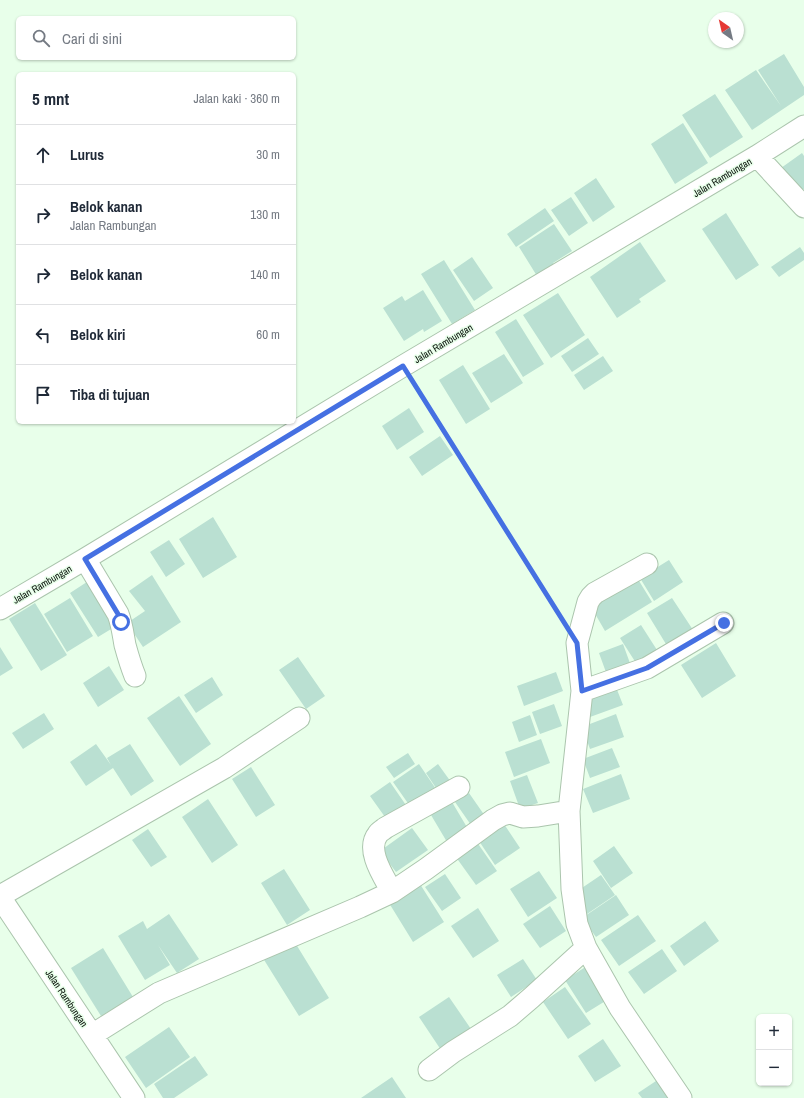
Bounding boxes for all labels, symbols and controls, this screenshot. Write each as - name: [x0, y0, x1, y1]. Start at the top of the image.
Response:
- north arrow: [708, 12, 744, 48]
- search box: [16, 16, 296, 60]
- icon: search: [30, 27, 52, 49]
- text: Cari di sini: [62, 28, 122, 49]
- text: 5 mnt: [32, 87, 69, 110]
- text: Jalan kaki · 360 m: [193, 90, 280, 107]
- icon: ahead: [32, 144, 54, 166]
- text: Lurus: [70, 144, 104, 165]
- text: 30 m: [256, 146, 280, 163]
- street label: Jalan Rambungan: [690, 155, 754, 200]
- text: Belok kanan: [70, 196, 142, 217]
- icon: right: [32, 204, 54, 226]
- text: 130 m: [250, 206, 280, 223]
- text: Jalan Rambungan: [70, 217, 157, 234]
- icon: right: [32, 264, 54, 286]
- text: Belok kanan: [70, 264, 142, 285]
- text: 140 m: [250, 266, 280, 283]
- street label: Jalan Rambungan: [411, 321, 475, 366]
- icon: left: [32, 324, 54, 346]
- text: Belok kiri: [70, 324, 125, 345]
- text: 60 m: [256, 326, 280, 343]
- icon: arrive: [32, 384, 54, 406]
- text: Tiba di tujuan: [70, 384, 150, 405]
- street label: Jalan Rambungan: [10, 562, 74, 607]
- route start: [112, 613, 130, 631]
- route end: [715, 614, 733, 632]
- street label: Jalan Rambungan: [43, 967, 91, 1030]
- map controls: [756, 1014, 792, 1086]
- button: +: [756, 1014, 792, 1050]
- button: −: [756, 1050, 792, 1086]

